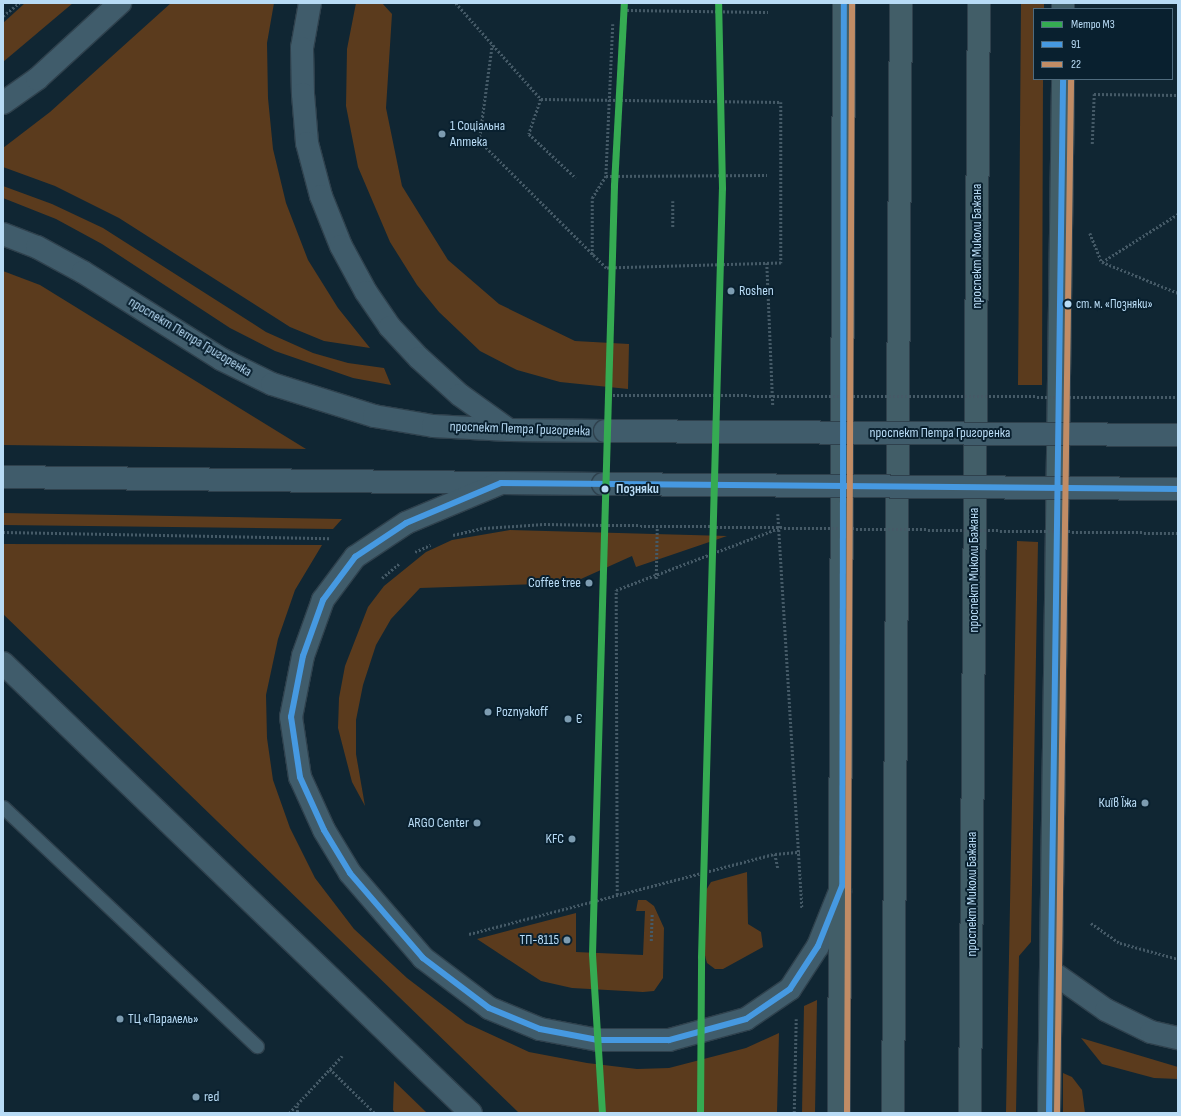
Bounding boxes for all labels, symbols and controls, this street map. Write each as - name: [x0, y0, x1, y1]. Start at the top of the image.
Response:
- legend: [1033, 8, 1173, 80]
- text: Метро M3: [1071, 17, 1115, 32]
- text: 91: [1071, 37, 1081, 52]
- text: 22: [1071, 57, 1081, 72]
- place label: 1 Соціальна Аптека: [450, 118, 505, 150]
- marker: 1 Соціальна Аптека: [437, 129, 447, 139]
- street label: проспект Миколи Бажана: [969, 184, 985, 308]
- place label: Roshen: [739, 283, 774, 299]
- marker: Roshen: [726, 286, 736, 296]
- street label: проспект Петра Григоренка: [125, 294, 255, 380]
- place label: ст. м. «Позняки»: [1076, 296, 1153, 312]
- marker: ст. м. «Позняки»: [1063, 299, 1073, 309]
- street label: проспект Петра Григоренка: [449, 418, 591, 440]
- street label: проспект Петра Григоренка: [870, 425, 1010, 441]
- place label: Позняки: [616, 481, 659, 497]
- marker: Позняки: [598, 482, 612, 496]
- street label: проспект Миколи Бажана: [966, 508, 982, 632]
- place label: Coffee tree: [528, 575, 581, 591]
- marker: Coffee tree: [584, 578, 594, 588]
- place label: Poznyakoff: [496, 704, 548, 720]
- marker: Poznyakoff: [483, 707, 493, 717]
- place label: Є: [576, 711, 583, 727]
- marker: Є: [563, 714, 573, 724]
- place label: Київ Їжа: [1098, 795, 1137, 811]
- marker: Київ Їжа: [1140, 798, 1150, 808]
- place label: ARGO Center: [408, 815, 469, 831]
- marker: ARGO Center: [472, 818, 482, 828]
- place label: KFC: [546, 831, 564, 847]
- street label: проспект Миколи Бажана: [964, 832, 980, 956]
- marker: KFC: [567, 834, 577, 844]
- place label: ТП-8115: [520, 932, 559, 948]
- marker: ТП-8115: [562, 935, 572, 945]
- place label: ТЦ «Паралель»: [128, 1011, 199, 1027]
- marker: ТЦ «Паралель»: [115, 1014, 125, 1024]
- place label: red: [204, 1089, 219, 1105]
- marker: red: [191, 1092, 201, 1102]

